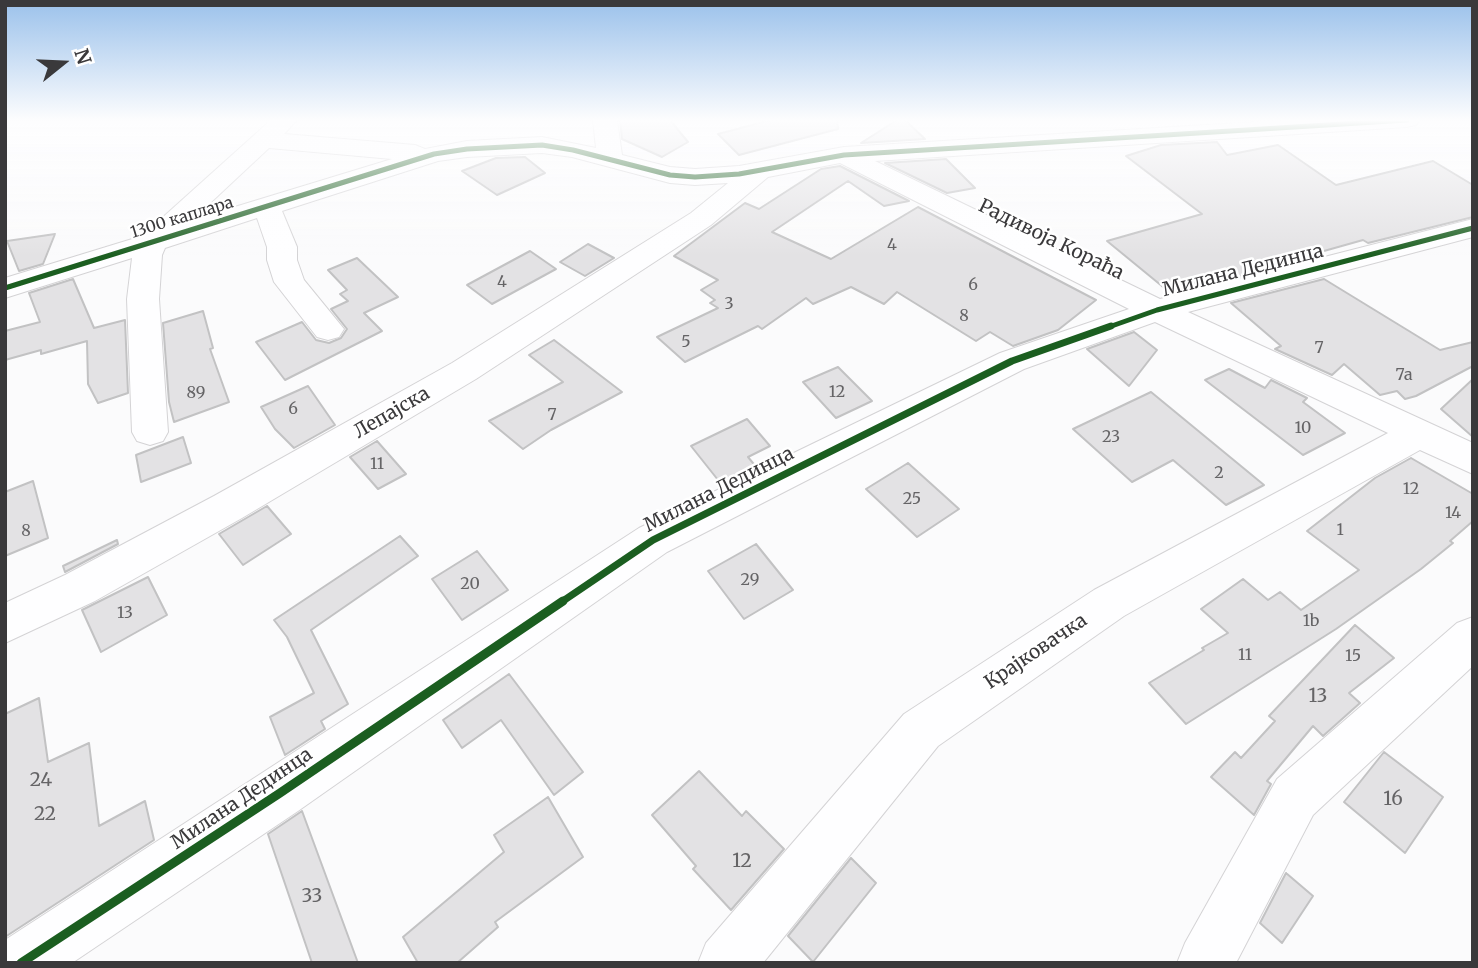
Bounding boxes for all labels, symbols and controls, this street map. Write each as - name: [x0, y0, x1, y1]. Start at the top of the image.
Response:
- north arrow: [28, 28, 98, 98]
- text: N: [69, 46, 97, 67]
- street label: 1300 каплара: [128, 193, 236, 243]
- street label: Радивоја Кораћа: [975, 195, 1127, 285]
- house number: 4: [887, 235, 897, 255]
- street label: Милана Дединца: [1160, 240, 1326, 302]
- house number: 4: [497, 272, 507, 292]
- house number: 6: [968, 275, 978, 295]
- house number: 3: [724, 294, 734, 314]
- house number: 8: [959, 306, 969, 326]
- house number: 5: [681, 332, 691, 352]
- house number: 7: [1314, 338, 1324, 358]
- house number: 7a: [1395, 365, 1413, 385]
- street label: Лепајска: [350, 382, 434, 444]
- house number: 12: [829, 382, 845, 402]
- house number: 89: [187, 383, 205, 403]
- house number: 6: [288, 399, 298, 419]
- house number: 7: [547, 405, 557, 425]
- house number: 10: [1295, 418, 1311, 438]
- house number: 23: [1102, 427, 1120, 447]
- street label: Милана Дединца: [640, 442, 798, 538]
- house number: 11: [370, 454, 384, 474]
- house number: 2: [1214, 463, 1224, 483]
- house number: 12: [1403, 479, 1419, 499]
- house number: 25: [903, 489, 921, 509]
- house number: 14: [1445, 503, 1461, 523]
- house number: 1: [1336, 520, 1344, 540]
- house number: 8: [21, 521, 31, 541]
- house number: 29: [741, 570, 759, 590]
- house number: 20: [460, 574, 480, 594]
- house number: 13: [117, 603, 133, 623]
- street label: Крајковачка: [981, 609, 1091, 695]
- house number: 1b: [1303, 611, 1319, 631]
- house number: 11: [1238, 645, 1252, 665]
- house number: 15: [1345, 646, 1361, 666]
- house number: 13: [1309, 686, 1327, 708]
- street label: Милана Дединца: [167, 743, 317, 855]
- house number: 24: [30, 770, 52, 792]
- house number: 16: [1383, 789, 1403, 811]
- house number: 22: [34, 804, 56, 826]
- house number: 12: [732, 851, 752, 873]
- house number: 33: [302, 886, 322, 908]

